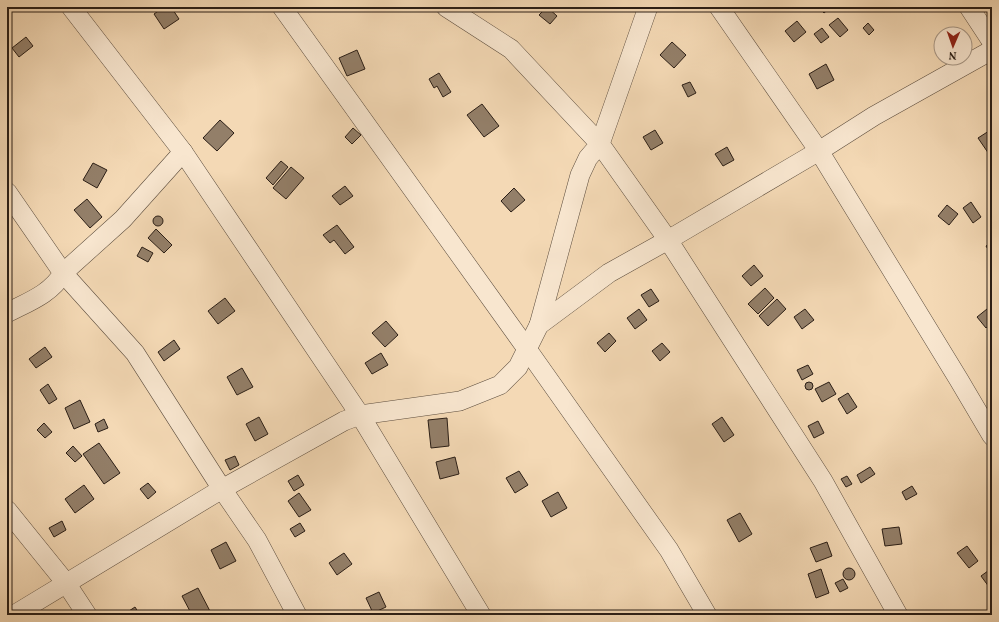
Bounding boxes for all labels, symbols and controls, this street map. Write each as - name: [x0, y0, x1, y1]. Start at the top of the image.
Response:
- north arrow: [933, 26, 973, 66]
- text: N: [948, 47, 957, 62]

